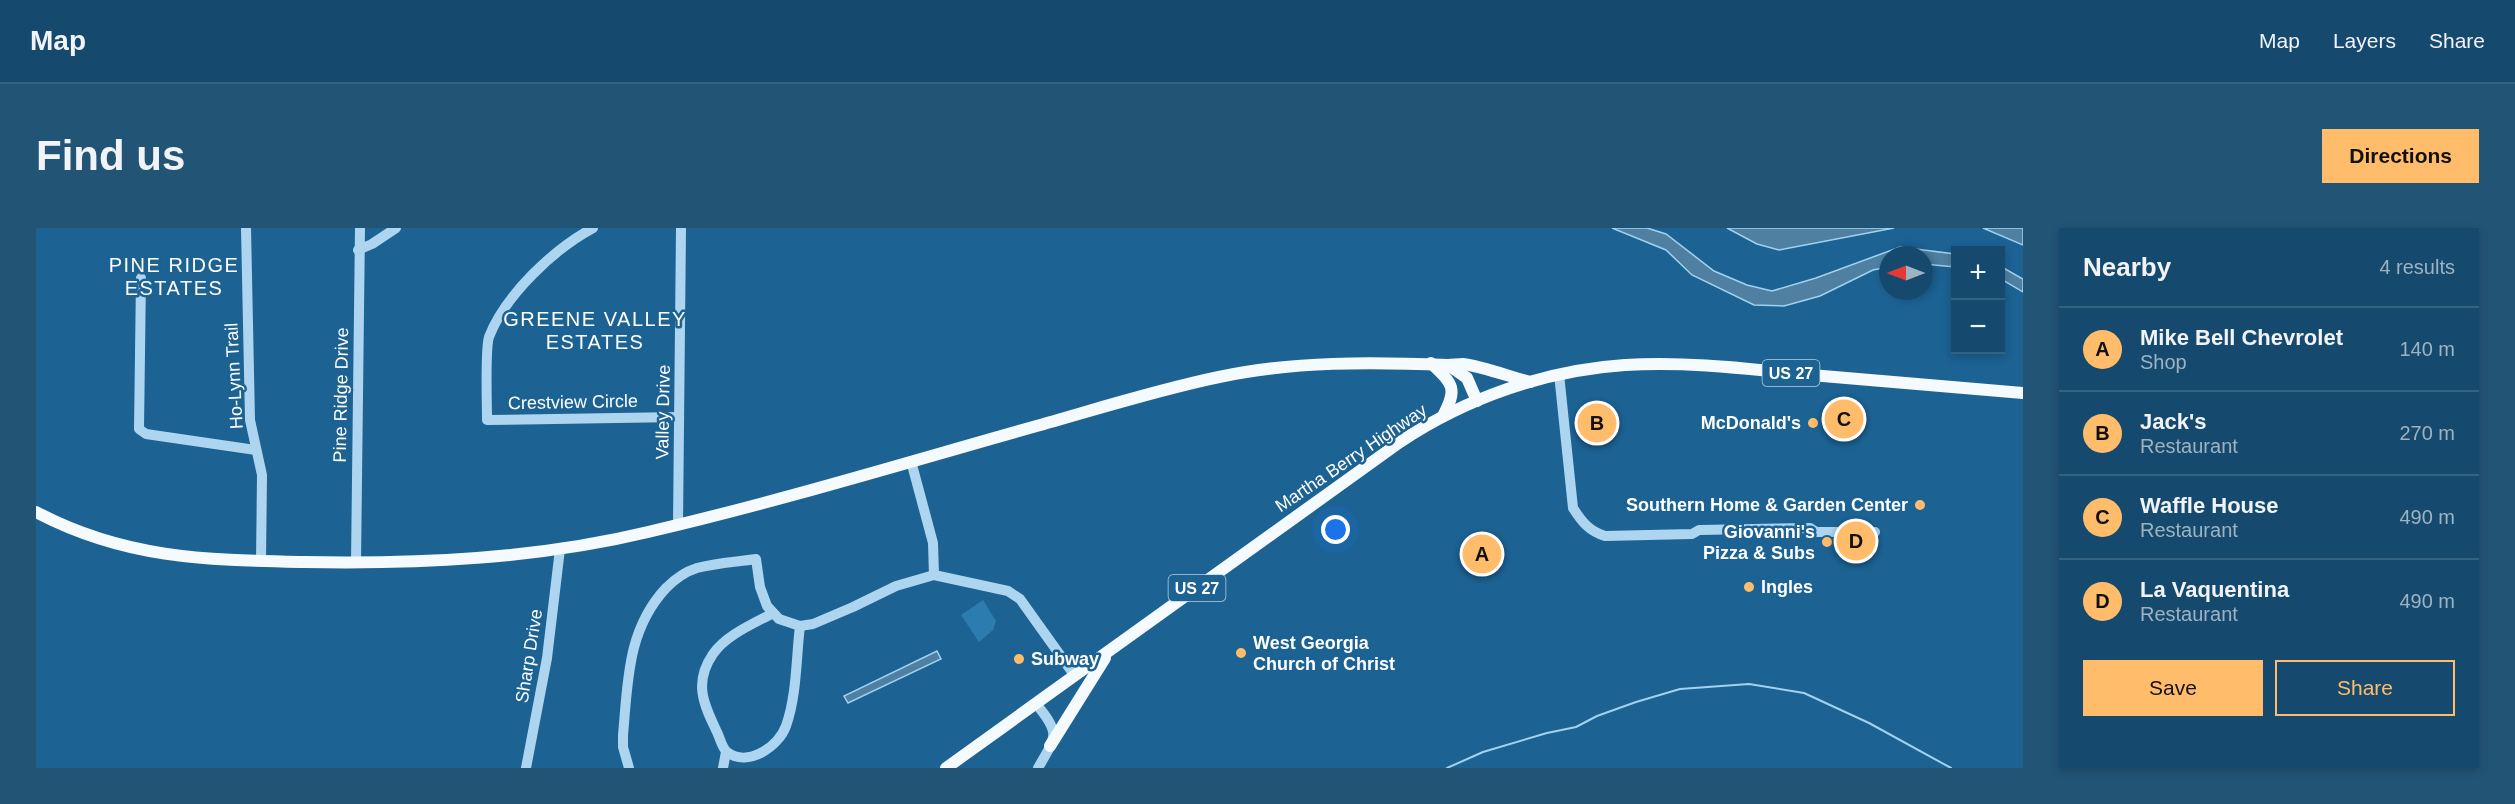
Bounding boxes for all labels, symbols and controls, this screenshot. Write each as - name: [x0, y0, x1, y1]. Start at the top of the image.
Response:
- text: Map: [30, 25, 86, 56]
- text: Map: [2259, 29, 2300, 52]
- text: Layers: [2333, 29, 2396, 52]
- text: Share: [2429, 29, 2485, 52]
- button: Directions: [2322, 129, 2479, 183]
- text: Find us: [36, 132, 185, 179]
- north arrow: [1879, 246, 1933, 300]
- map controls: [1951, 246, 2005, 354]
- button: +: [1951, 246, 2005, 300]
- text: Nearby: [2083, 252, 2171, 282]
- district label: PINE RIDGE ESTATES: [109, 254, 239, 299]
- text: 4 results: [2379, 256, 2455, 278]
- button: −: [1951, 300, 2005, 354]
- district label: GREENE VALLEY ESTATES: [503, 308, 687, 353]
- street label: Ho-Lynn Trail: [221, 322, 247, 430]
- text: Mike Bell Chevrolet: [2140, 325, 2343, 350]
- street label: Pine Ridge Drive: [330, 327, 352, 463]
- text: A: [2095, 338, 2110, 360]
- text: 140 m: [2399, 338, 2455, 360]
- text: Shop: [2140, 351, 2187, 373]
- road number: US 27: [1762, 360, 1820, 386]
- street label: Valley Drive: [652, 364, 674, 460]
- street label: Crestview Circle: [508, 391, 638, 413]
- pin: C: [1824, 396, 1864, 441]
- street label: Martha Berry Highway: [1272, 400, 1430, 516]
- pin: B: [1578, 400, 1616, 446]
- text: Jack's: [2140, 409, 2206, 434]
- place label: McDonald's: [1701, 413, 1801, 433]
- marker: McDonald's: [1806, 416, 1820, 430]
- text: B: [2095, 422, 2110, 444]
- text: 270 m: [2399, 422, 2455, 444]
- text: Restaurant: [2140, 435, 2238, 457]
- text: Waffle House: [2140, 493, 2279, 518]
- place label: Southern Home & Garden Center: [1626, 495, 1908, 515]
- marker: Southern Home & Garden Center: [1913, 498, 1927, 512]
- text: C: [2095, 506, 2110, 528]
- text: 490 m: [2399, 506, 2455, 528]
- your location: [1321, 515, 1350, 544]
- pin: D: [1836, 518, 1876, 564]
- text: Restaurant: [2140, 519, 2238, 541]
- place label: Giovanni's Pizza & Subs: [1703, 522, 1815, 563]
- pin: A: [1462, 532, 1502, 576]
- marker: Giovanni's Pizza & Subs: [1820, 535, 1834, 549]
- road number: US 27: [1168, 575, 1226, 601]
- place label: Ingles: [1761, 577, 1813, 597]
- text: La Vaquentina: [2140, 577, 2289, 602]
- marker: Ingles: [1742, 580, 1756, 594]
- text: D: [2095, 590, 2110, 612]
- text: 490 m: [2399, 590, 2455, 612]
- text: Restaurant: [2140, 603, 2238, 625]
- street label: Sharp Drive: [512, 607, 546, 705]
- place label: West Georgia Church of Christ: [1253, 633, 1395, 674]
- marker: West Georgia Church of Christ: [1234, 646, 1248, 660]
- place label: Subway: [1031, 649, 1099, 669]
- marker: Subway: [1012, 652, 1026, 666]
- button: Save: [2083, 660, 2263, 716]
- button: Share: [2275, 660, 2455, 716]

